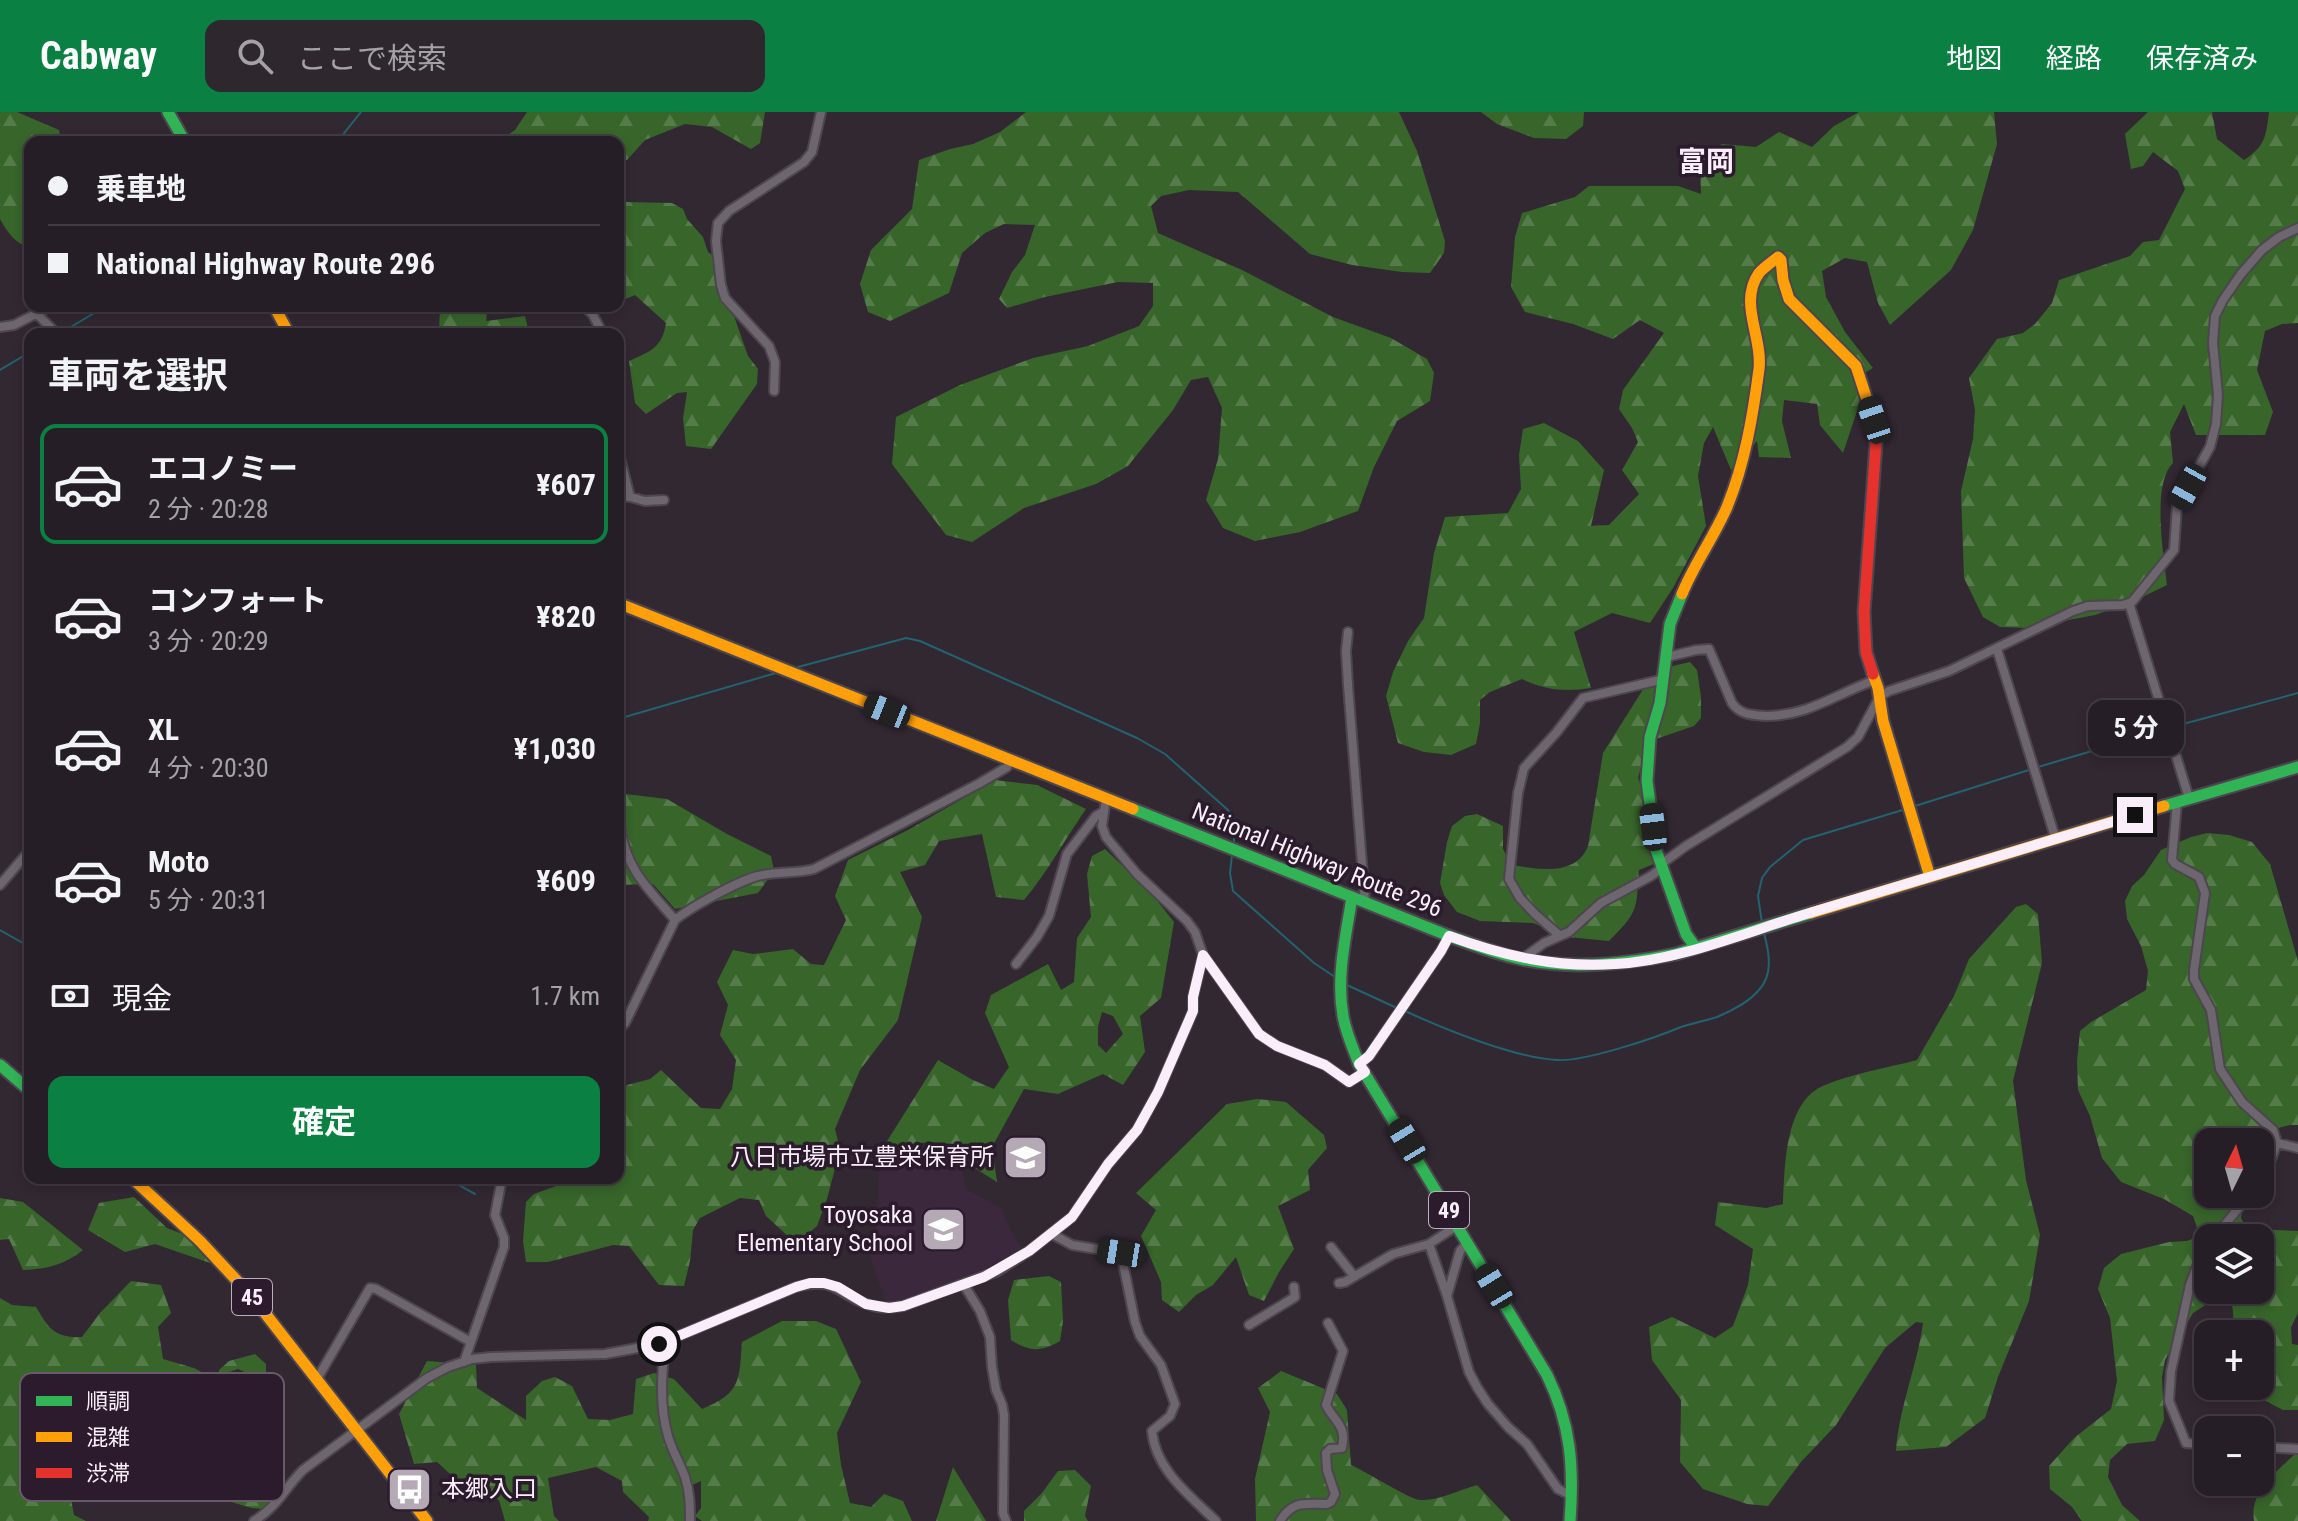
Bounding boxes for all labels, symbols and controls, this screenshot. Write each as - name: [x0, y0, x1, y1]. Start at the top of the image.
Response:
- search box: [205, 20, 765, 92]
- text: Cabway: [40, 34, 157, 78]
- icon: search: [233, 34, 277, 78]
- text: ここで検索: [297, 41, 447, 76]
- text: 地図: [1946, 42, 2002, 75]
- text: 経路: [2046, 42, 2102, 75]
- text: 保存済み: [2146, 42, 2258, 75]
- district label: 富岡: [1678, 145, 1734, 178]
- text: 乗車地: [96, 171, 186, 206]
- text: National Highway Route 296: [96, 246, 435, 281]
- text: 車両を選択: [48, 355, 228, 397]
- car: [1855, 393, 1893, 447]
- icon: car: [52, 448, 124, 520]
- text: エコノミー: [148, 451, 298, 486]
- car: [2166, 460, 2210, 514]
- text: ¥607: [536, 467, 596, 502]
- text: 2 分 · 20:28: [148, 494, 268, 524]
- icon: car: [52, 580, 124, 652]
- text: コンフォート: [148, 583, 327, 618]
- text: ¥820: [536, 599, 596, 634]
- text: 3 分 · 20:29: [148, 626, 268, 656]
- car: [860, 691, 914, 731]
- callout: 5 分: [2087, 699, 2183, 755]
- icon: car: [52, 712, 124, 784]
- text: XL: [148, 712, 179, 747]
- text: 5 分: [2113, 713, 2159, 743]
- text: ¥1,030: [514, 731, 596, 766]
- text: 4 分 · 20:30: [148, 753, 268, 783]
- street label: National Highway Route 296: [1188, 797, 1446, 923]
- route end: [2117, 797, 2153, 833]
- car: [1638, 802, 1668, 852]
- icon: car: [52, 844, 124, 916]
- text: Moto: [148, 844, 209, 879]
- text: ¥609: [536, 863, 596, 898]
- text: 5 分 · 20:31: [148, 885, 268, 915]
- icon: cash: [48, 974, 92, 1018]
- text: 現金: [112, 981, 172, 1016]
- text: 1.7 km: [530, 981, 600, 1011]
- button: 確定: [48, 1076, 600, 1168]
- car: [1384, 1114, 1430, 1168]
- north arrow: [2194, 1128, 2274, 1208]
- map controls: [2194, 1128, 2274, 1496]
- school or university icon: 八日市場市立豊栄保育所: [1001, 1133, 1049, 1181]
- place label: 八日市場市立豊栄保育所: [730, 1143, 994, 1171]
- road number: 49: [1429, 1192, 1469, 1228]
- place label: Toyosaka Elementary School: [737, 1201, 913, 1257]
- school or university icon: Toyosaka Elementary School: [920, 1205, 968, 1253]
- button: layers: [2194, 1224, 2274, 1304]
- car: [1095, 1237, 1147, 1269]
- car: [1471, 1259, 1517, 1313]
- road number: 45: [232, 1279, 272, 1315]
- button: +: [2194, 1320, 2274, 1400]
- route start: [641, 1326, 677, 1362]
- legend: [20, 1373, 284, 1501]
- text: 順調: [86, 1389, 130, 1414]
- button: −: [2194, 1416, 2274, 1496]
- text: 混雑: [86, 1425, 130, 1450]
- text: 渋滞: [86, 1461, 130, 1486]
- bus stop icon: 本郷入口: [386, 1465, 434, 1513]
- place label: 本郷入口: [441, 1475, 537, 1503]

